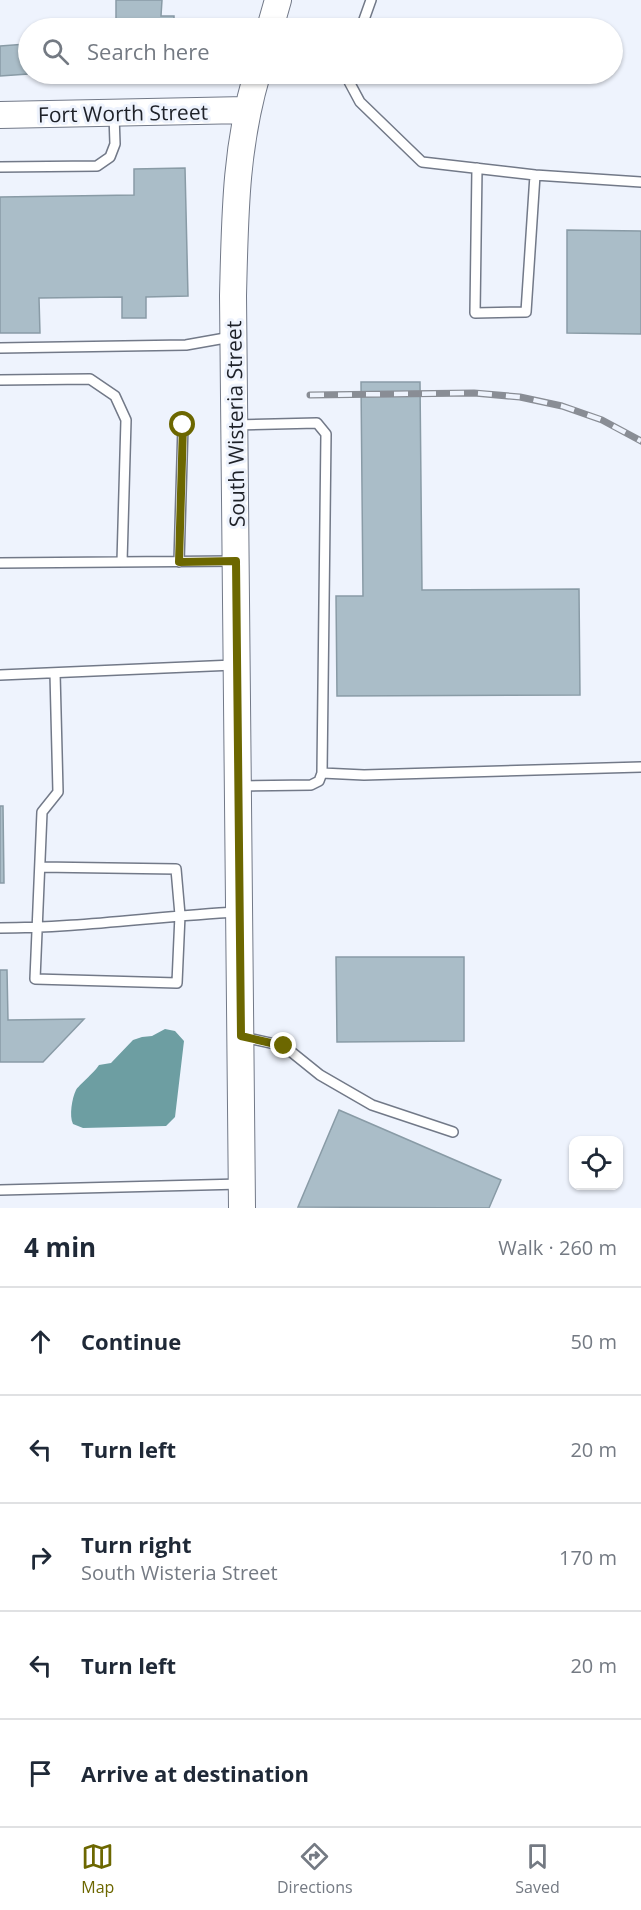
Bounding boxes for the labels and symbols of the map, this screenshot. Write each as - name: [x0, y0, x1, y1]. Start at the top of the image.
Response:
- street label: Fort Worth Street: [38, 98, 208, 128]
- street label: South Wisteria Street: [219, 321, 251, 527]
- route start: [169, 411, 195, 437]
- route end: [270, 1032, 296, 1058]

